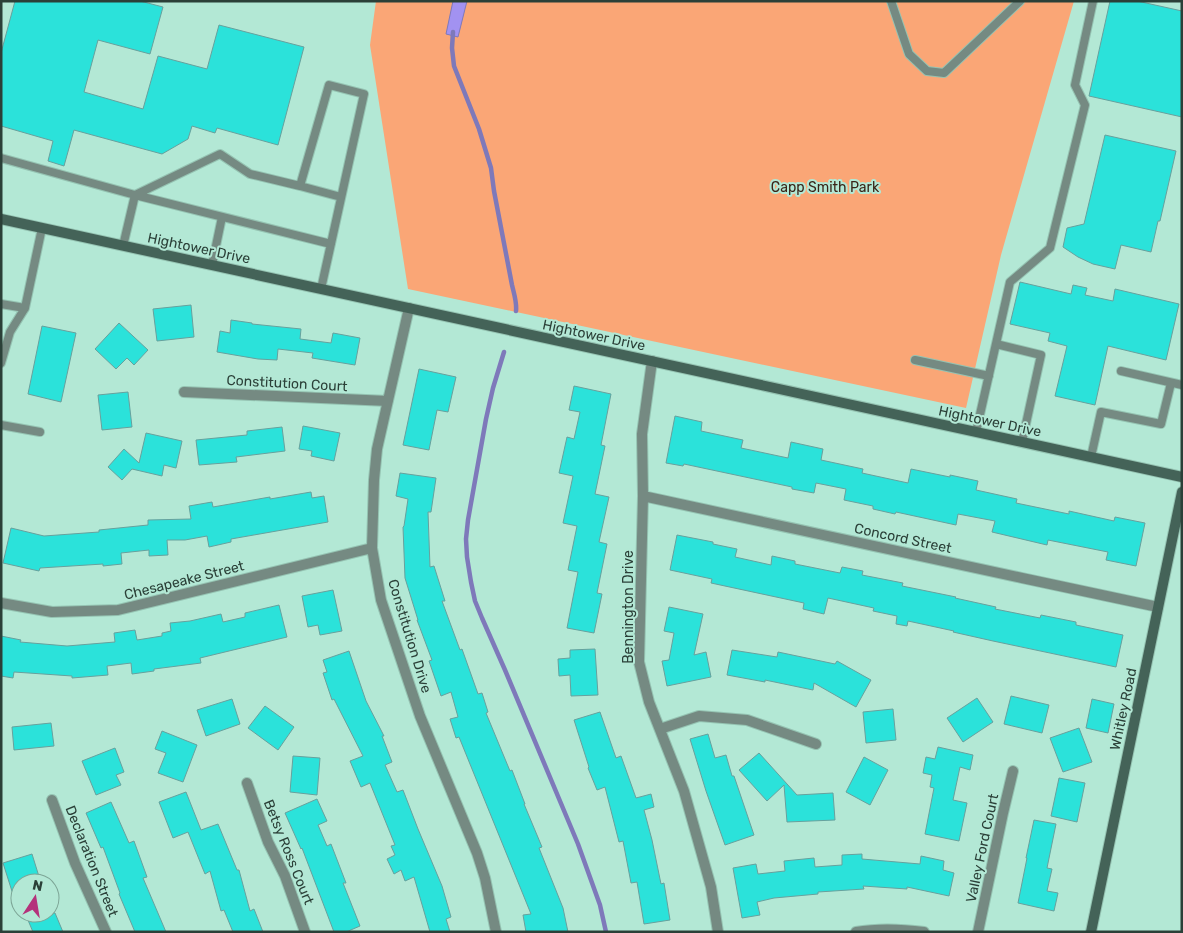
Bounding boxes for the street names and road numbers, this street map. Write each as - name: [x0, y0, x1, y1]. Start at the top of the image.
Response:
- street label: Hightower Drive: [146, 229, 252, 268]
- street label: Hightower Drive: [541, 316, 647, 355]
- street label: Constitution Court: [226, 372, 348, 395]
- street label: Hightower Drive: [937, 402, 1043, 441]
- street label: Concord Street: [853, 520, 954, 557]
- street label: Bennington Drive: [620, 550, 637, 664]
- street label: Chesapeake Street: [122, 557, 246, 604]
- street label: Constitution Drive: [384, 577, 435, 695]
- street label: Whitley Road: [1106, 666, 1140, 752]
- street label: Valley Ford Court: [963, 792, 1002, 904]
- street label: Betsy Ross Court: [260, 797, 318, 908]
- street label: Declaration Street: [61, 803, 122, 920]

